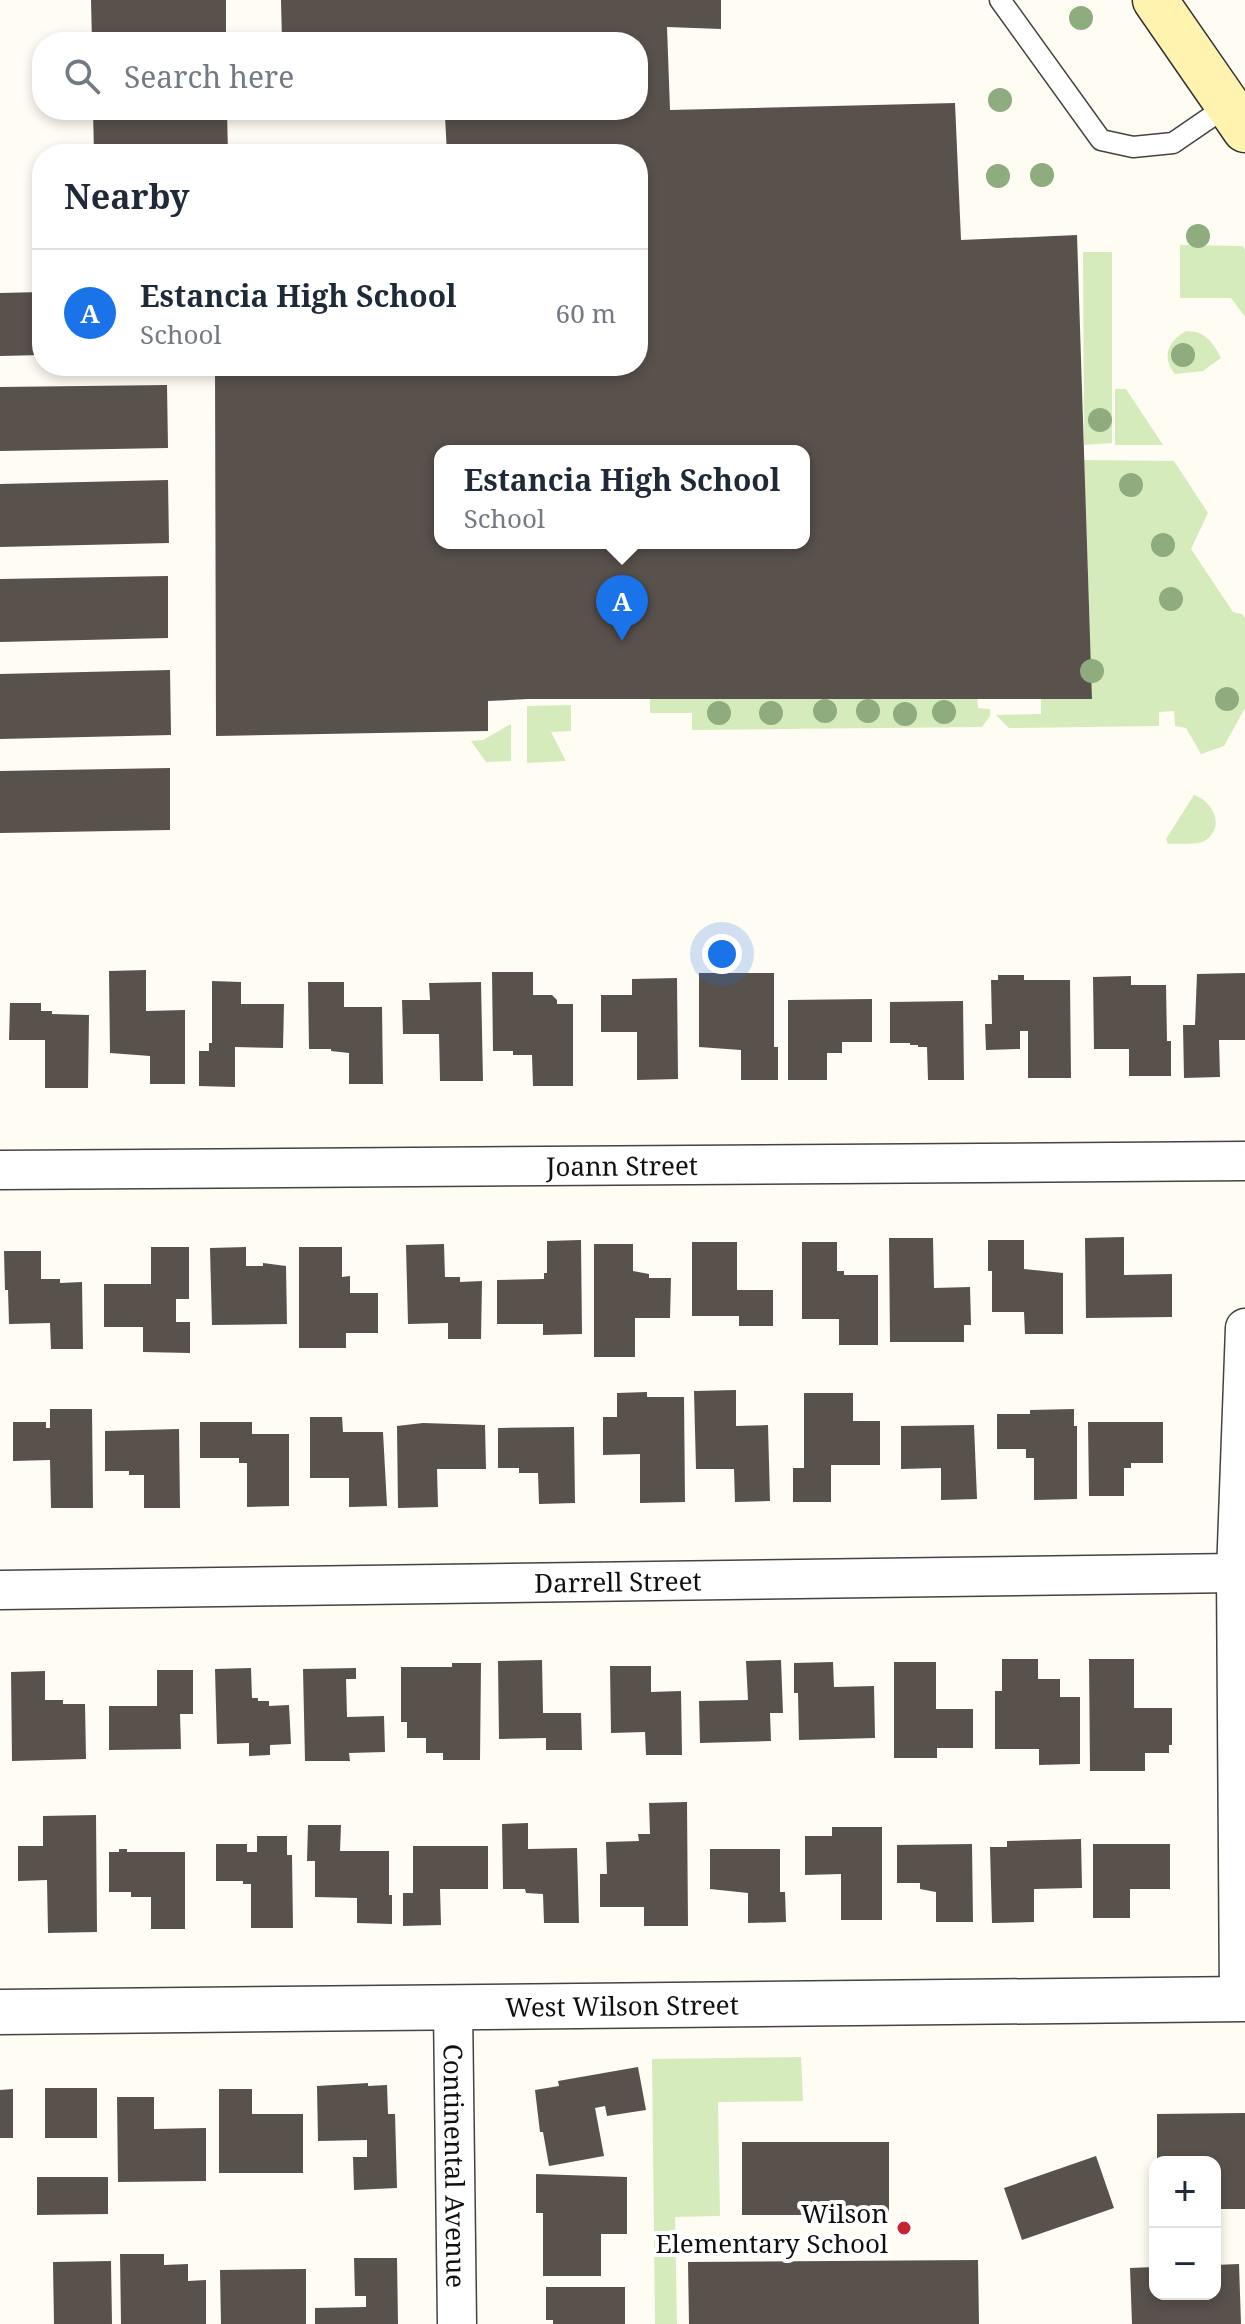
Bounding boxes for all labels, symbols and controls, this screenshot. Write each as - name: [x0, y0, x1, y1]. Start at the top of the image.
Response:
- search box: [32, 32, 648, 120]
- icon: search: [60, 54, 104, 98]
- text: Search here: [124, 56, 294, 97]
- text: Nearby: [64, 173, 190, 219]
- text: Estancia High School: [140, 275, 457, 316]
- text: A: [80, 295, 100, 331]
- text: 60 m: [556, 295, 616, 331]
- text: School: [140, 316, 222, 352]
- popup: [434, 445, 810, 549]
- text: Estancia High School: [464, 459, 780, 500]
- text: School: [464, 500, 545, 536]
- pin: A: [596, 575, 648, 641]
- your location: [702, 934, 742, 974]
- street label: Joann Street: [545, 1147, 698, 1184]
- street label: Darrell Street: [534, 1562, 702, 1601]
- street label: West Wilson Street: [505, 1986, 739, 2025]
- street label: Continental Avenue: [435, 2044, 475, 2288]
- map controls: [1149, 2156, 1221, 2300]
- button: +: [1149, 2156, 1221, 2228]
- place label: Wilson Elementary School: [656, 2195, 888, 2261]
- marker: Wilson Elementary School: [895, 2219, 913, 2237]
- button: −: [1149, 2228, 1221, 2300]

